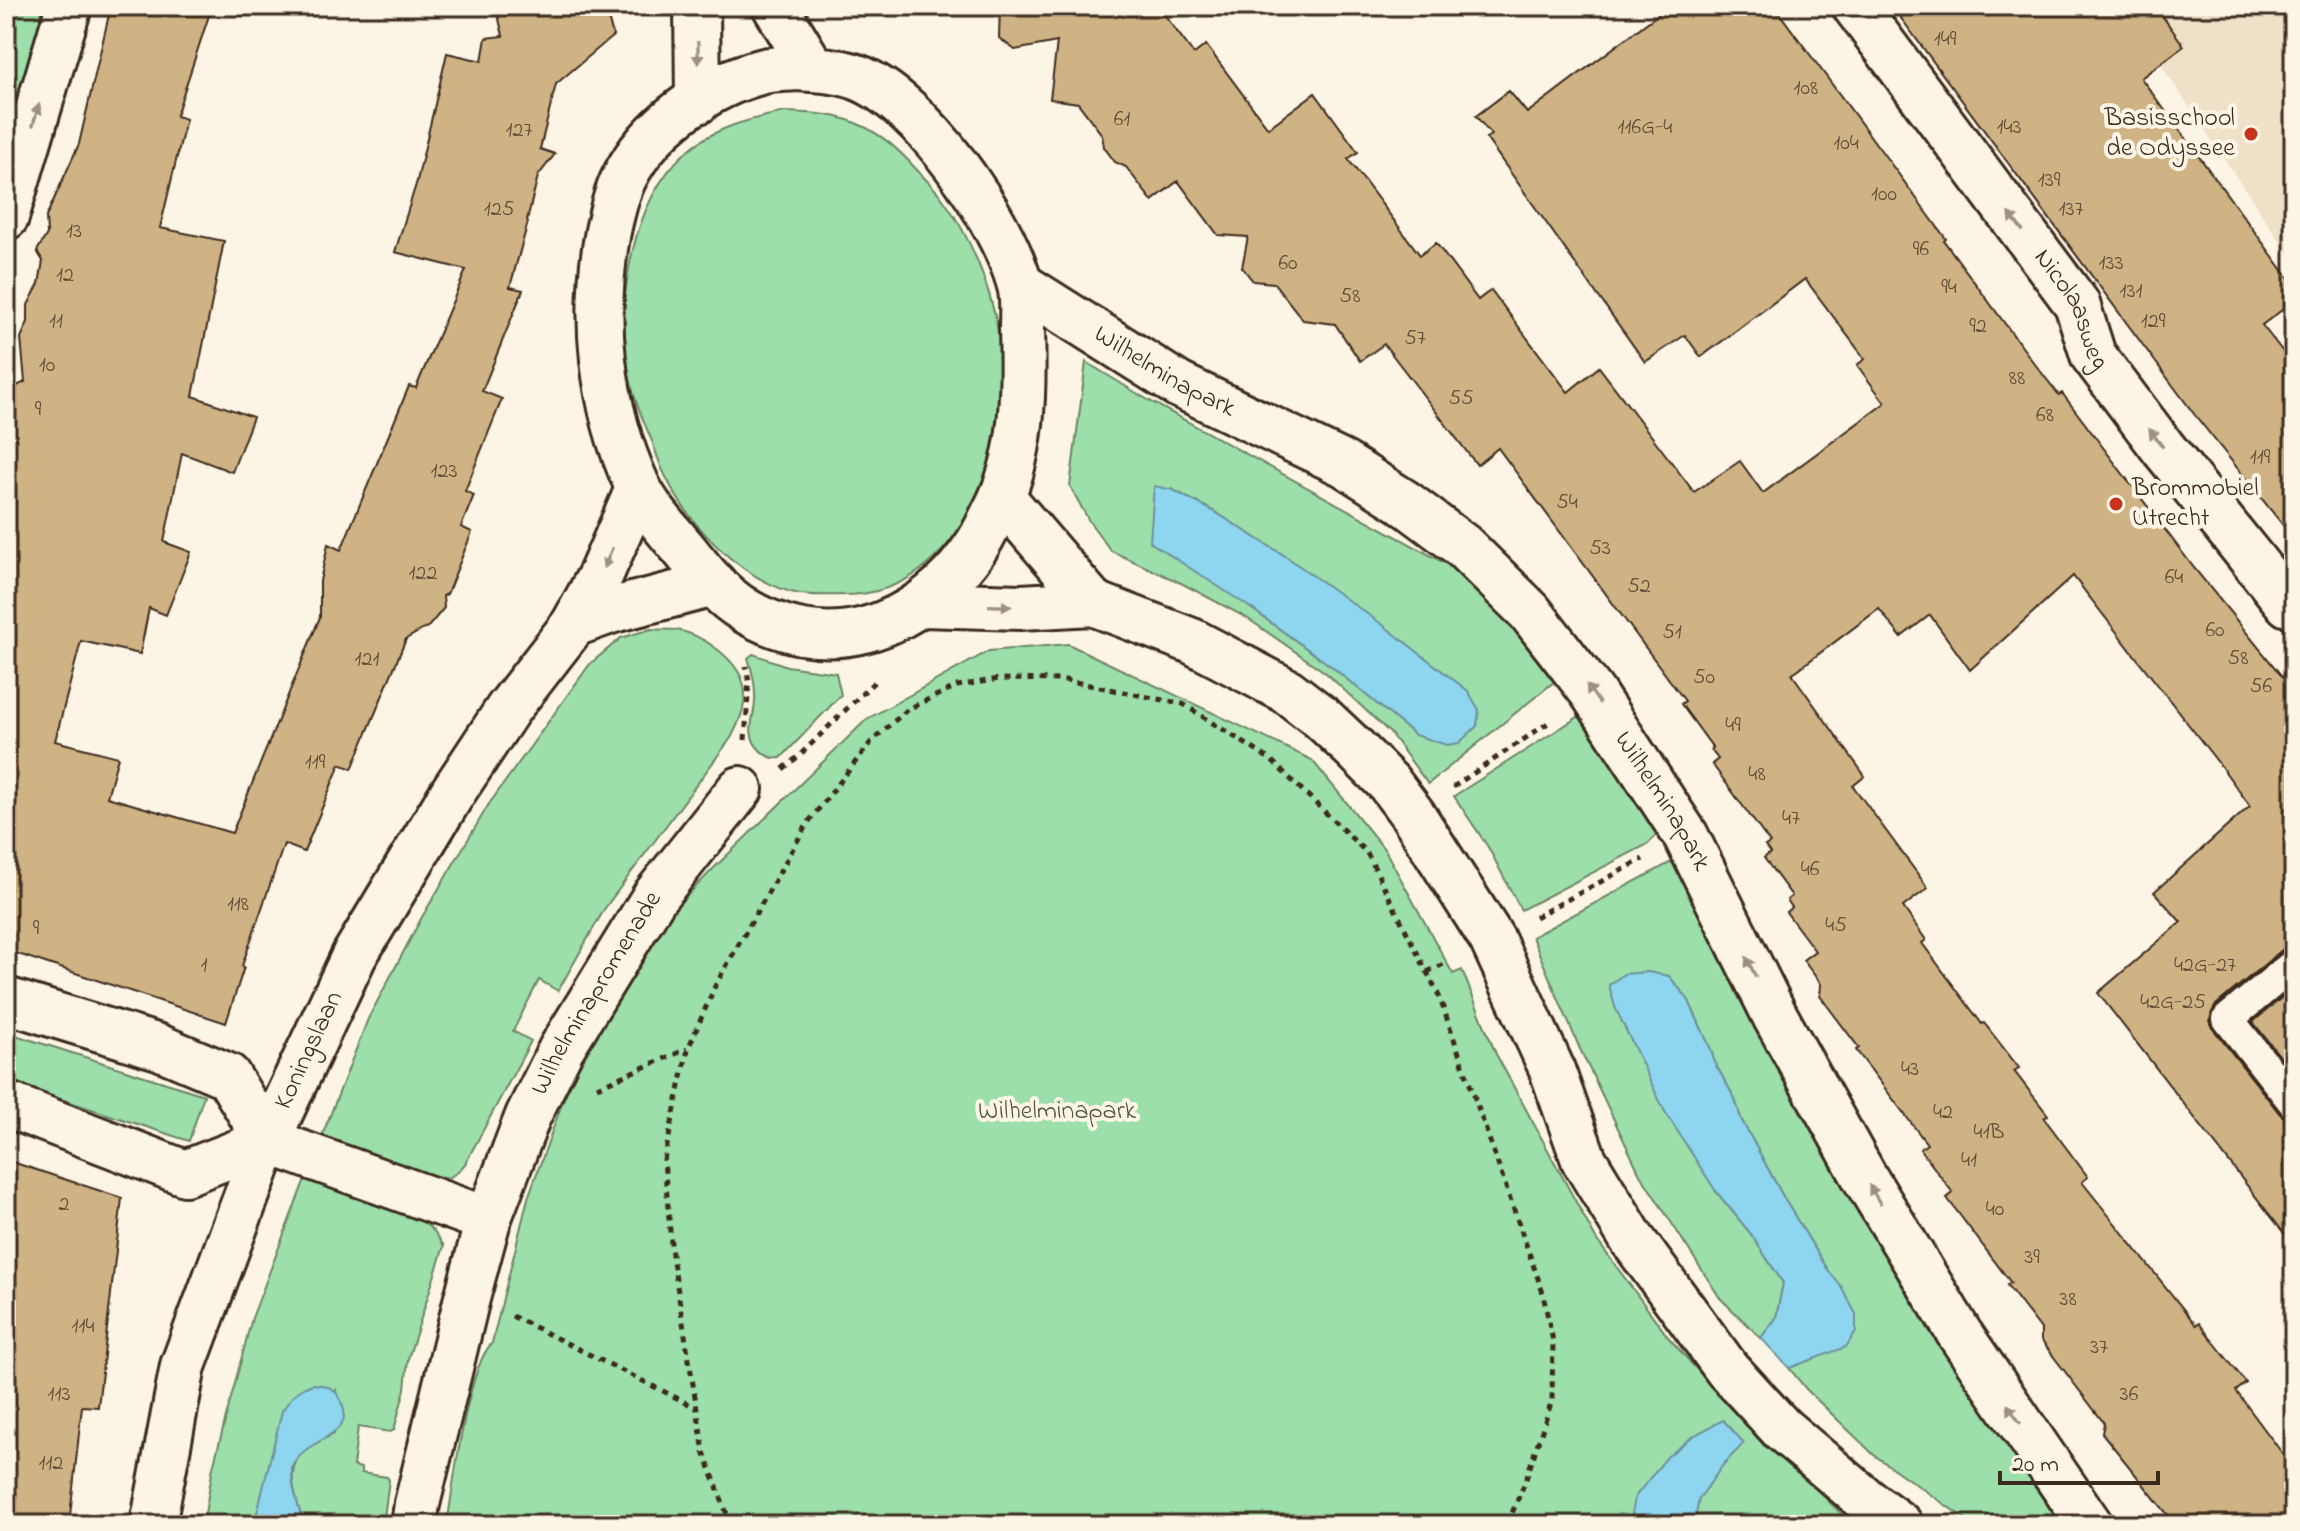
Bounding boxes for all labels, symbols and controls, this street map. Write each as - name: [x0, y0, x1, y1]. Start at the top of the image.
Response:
- house number: 149: [1934, 24, 1957, 56]
- one-way arrow: [692, 41, 705, 66]
- house number: 108: [1794, 73, 1818, 105]
- place label: Basisschool de Odyssee: [2104, 100, 2235, 168]
- one-way arrow: [30, 103, 42, 127]
- house number: 61: [1114, 104, 1130, 136]
- house number: 116G-4: [1618, 112, 1672, 144]
- house number: 143: [1996, 112, 2022, 144]
- house number: 127: [506, 115, 533, 147]
- marker: Basisschool de Odyssee: [2242, 125, 2260, 143]
- house number: 104: [1833, 128, 1859, 160]
- house number: 139: [2038, 165, 2061, 197]
- house number: 100: [1871, 179, 1897, 211]
- house number: 125: [484, 194, 514, 226]
- house number: 137: [2058, 194, 2084, 226]
- one-way arrow: [2009, 212, 2025, 232]
- house number: 13: [66, 216, 82, 248]
- house number: 96: [1913, 234, 1929, 266]
- street label: Nicolaasweg: [2024, 241, 2117, 379]
- house number: 60: [1278, 248, 1298, 280]
- house number: 133: [2098, 248, 2124, 280]
- house number: 12: [56, 260, 74, 292]
- house number: 94: [1941, 272, 1957, 304]
- house number: 131: [2119, 276, 2143, 308]
- house number: 58: [1340, 281, 1360, 313]
- house number: 11: [49, 306, 63, 338]
- house number: 129: [2141, 306, 2166, 338]
- house number: 92: [1969, 311, 1987, 343]
- street label: Wilhelminapark: [1086, 316, 1242, 428]
- house number: 57: [1404, 323, 1426, 355]
- house number: 10: [39, 350, 55, 382]
- house number: 88: [2009, 363, 2025, 395]
- house number: 55: [1448, 383, 1474, 415]
- house number: 9: [35, 394, 42, 426]
- house number: 68: [2036, 400, 2054, 432]
- one-way arrow: [2148, 428, 2164, 448]
- house number: 119: [2250, 442, 2271, 474]
- house number: 123: [430, 456, 458, 488]
- place label: Brommobiel Utrecht: [2131, 470, 2259, 538]
- house number: 54: [1556, 487, 1578, 519]
- marker: Brommobiel Utrecht: [2107, 495, 2125, 513]
- house number: 53: [1589, 533, 1611, 565]
- one-way arrow: [601, 546, 614, 569]
- house number: 122: [409, 558, 437, 590]
- house number: 64: [2165, 562, 2183, 594]
- house number: 52: [1627, 571, 1651, 603]
- one-way arrow: [988, 600, 1013, 613]
- house number: 60: [2205, 615, 2225, 647]
- house number: 51: [1662, 617, 1682, 649]
- house number: 58: [2228, 643, 2248, 675]
- house number: 121: [355, 644, 379, 676]
- house number: 50: [1693, 662, 1715, 694]
- house number: 56: [2250, 671, 2272, 703]
- one-way arrow: [1586, 683, 1601, 704]
- house number: 49: [1725, 710, 1741, 742]
- street label: Wilhelminapark: [1604, 724, 1720, 878]
- house number: 119: [305, 747, 326, 779]
- house number: 48: [1748, 759, 1766, 791]
- house number: 47: [1782, 803, 1800, 835]
- house number: 46: [1801, 854, 1820, 886]
- street label: Wilhelminapromenade: [522, 884, 672, 1102]
- house number: 118: [227, 889, 249, 921]
- house number: 45: [1825, 910, 1847, 942]
- house number: 9: [33, 913, 40, 945]
- house number: 1: [201, 950, 208, 982]
- house number: 42G-27: [2174, 950, 2236, 982]
- one-way arrow: [1744, 955, 1757, 978]
- street label: Koningslaan: [265, 985, 354, 1116]
- house number: 42G-25: [2140, 987, 2206, 1019]
- house number: 43: [1901, 1054, 1919, 1086]
- park label: Wilhelminapark: [978, 1093, 1137, 1131]
- house number: 42: [1933, 1097, 1953, 1129]
- house number: 41B: [1974, 1117, 2005, 1149]
- house number: 41: [1961, 1145, 1977, 1177]
- one-way arrow: [1868, 1184, 1882, 1206]
- house number: 2: [59, 1189, 70, 1221]
- house number: 40: [1986, 1194, 2004, 1226]
- house number: 39: [2024, 1242, 2040, 1274]
- house number: 38: [2059, 1284, 2077, 1316]
- house number: 114: [71, 1311, 95, 1343]
- house number: 37: [2090, 1332, 2108, 1364]
- house number: 113: [47, 1379, 71, 1411]
- house number: 36: [2120, 1379, 2139, 1411]
- one-way arrow: [2007, 1404, 2022, 1425]
- scale bar: [2000, 1435, 2158, 1485]
- house number: 112: [39, 1448, 64, 1480]
- text: 20 m: [2012, 1448, 2059, 1483]

